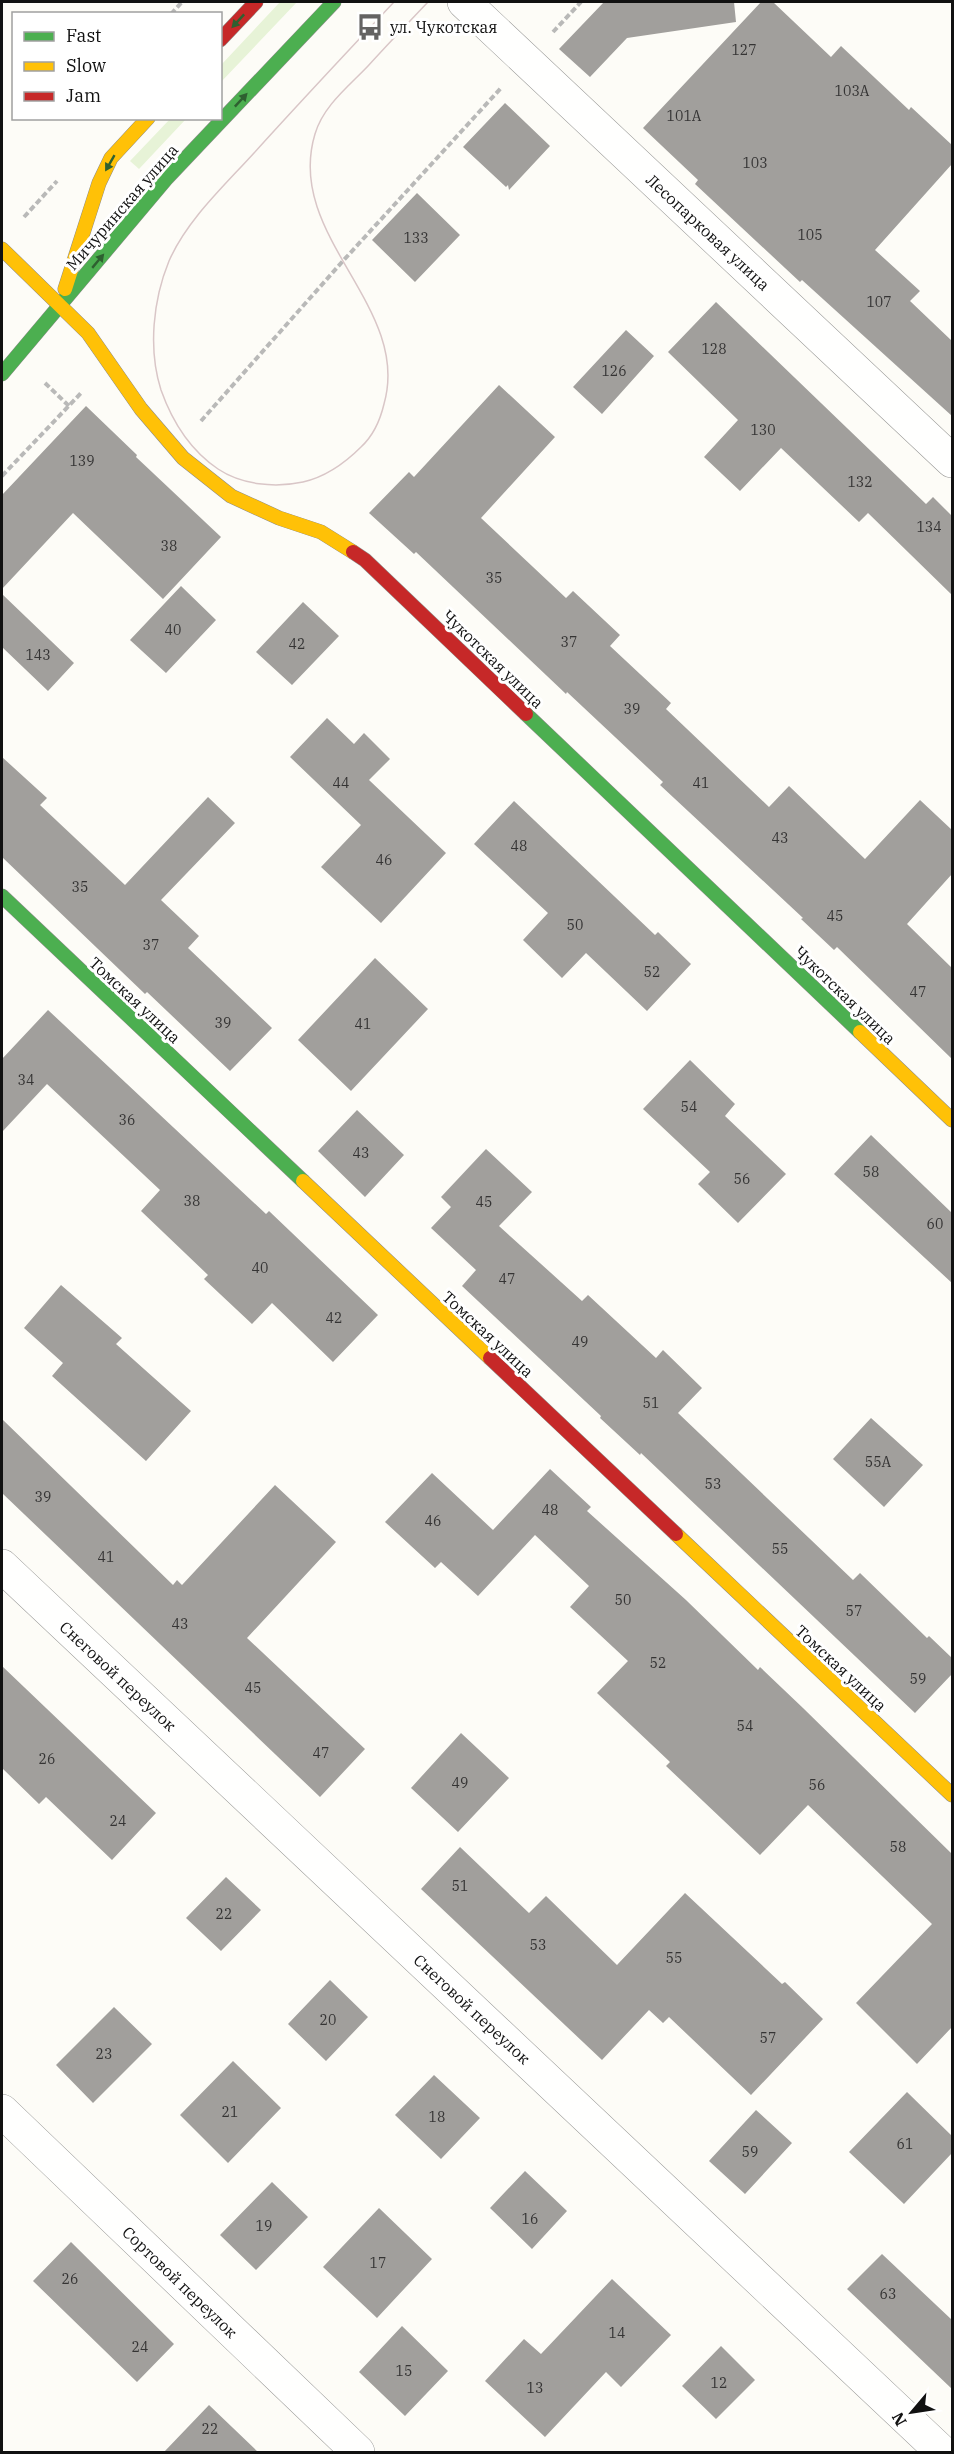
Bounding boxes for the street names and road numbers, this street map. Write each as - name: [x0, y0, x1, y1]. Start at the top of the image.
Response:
- street label: Мичуринская улица: [62, 140, 182, 274]
- street label: Лесопарковая улица: [642, 169, 774, 295]
- street label: Чукотская улица: [438, 606, 548, 713]
- street label: Чукотская улица: [790, 942, 900, 1049]
- street label: Томская улица: [85, 953, 185, 1048]
- street label: Томская улица: [438, 1287, 538, 1382]
- street label: Снеговой переулок: [56, 1617, 181, 1736]
- street label: Томская улица: [791, 1621, 891, 1716]
- street label: Снеговой переулок: [410, 1950, 535, 2069]
- street label: Сортовой переулок: [118, 2222, 242, 2343]

